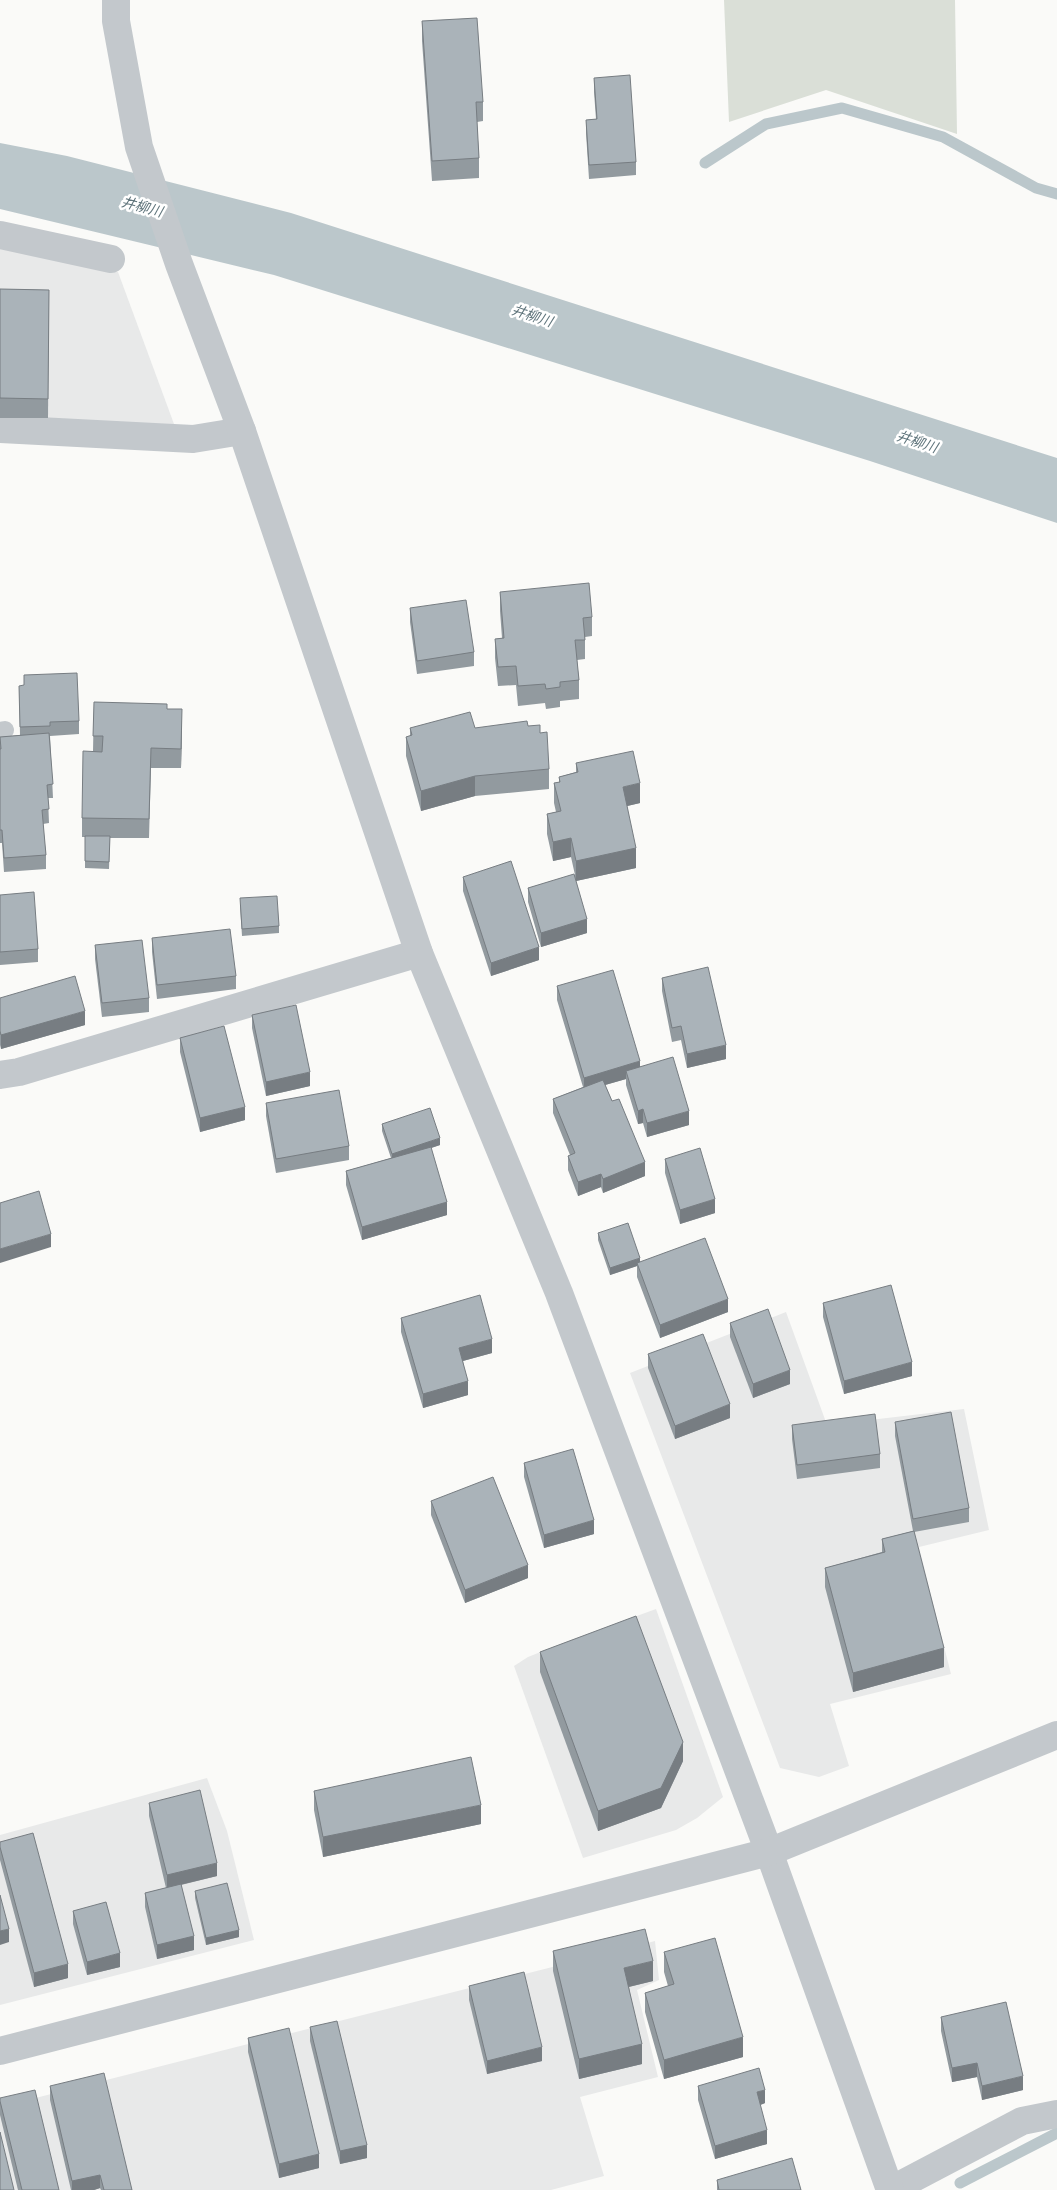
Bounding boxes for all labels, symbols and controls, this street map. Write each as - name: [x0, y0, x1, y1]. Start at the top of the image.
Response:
- water label: 井柳川: [120, 193, 166, 221]
- water label: 井柳川: [509, 301, 557, 331]
- water label: 井柳川: [894, 427, 942, 457]

